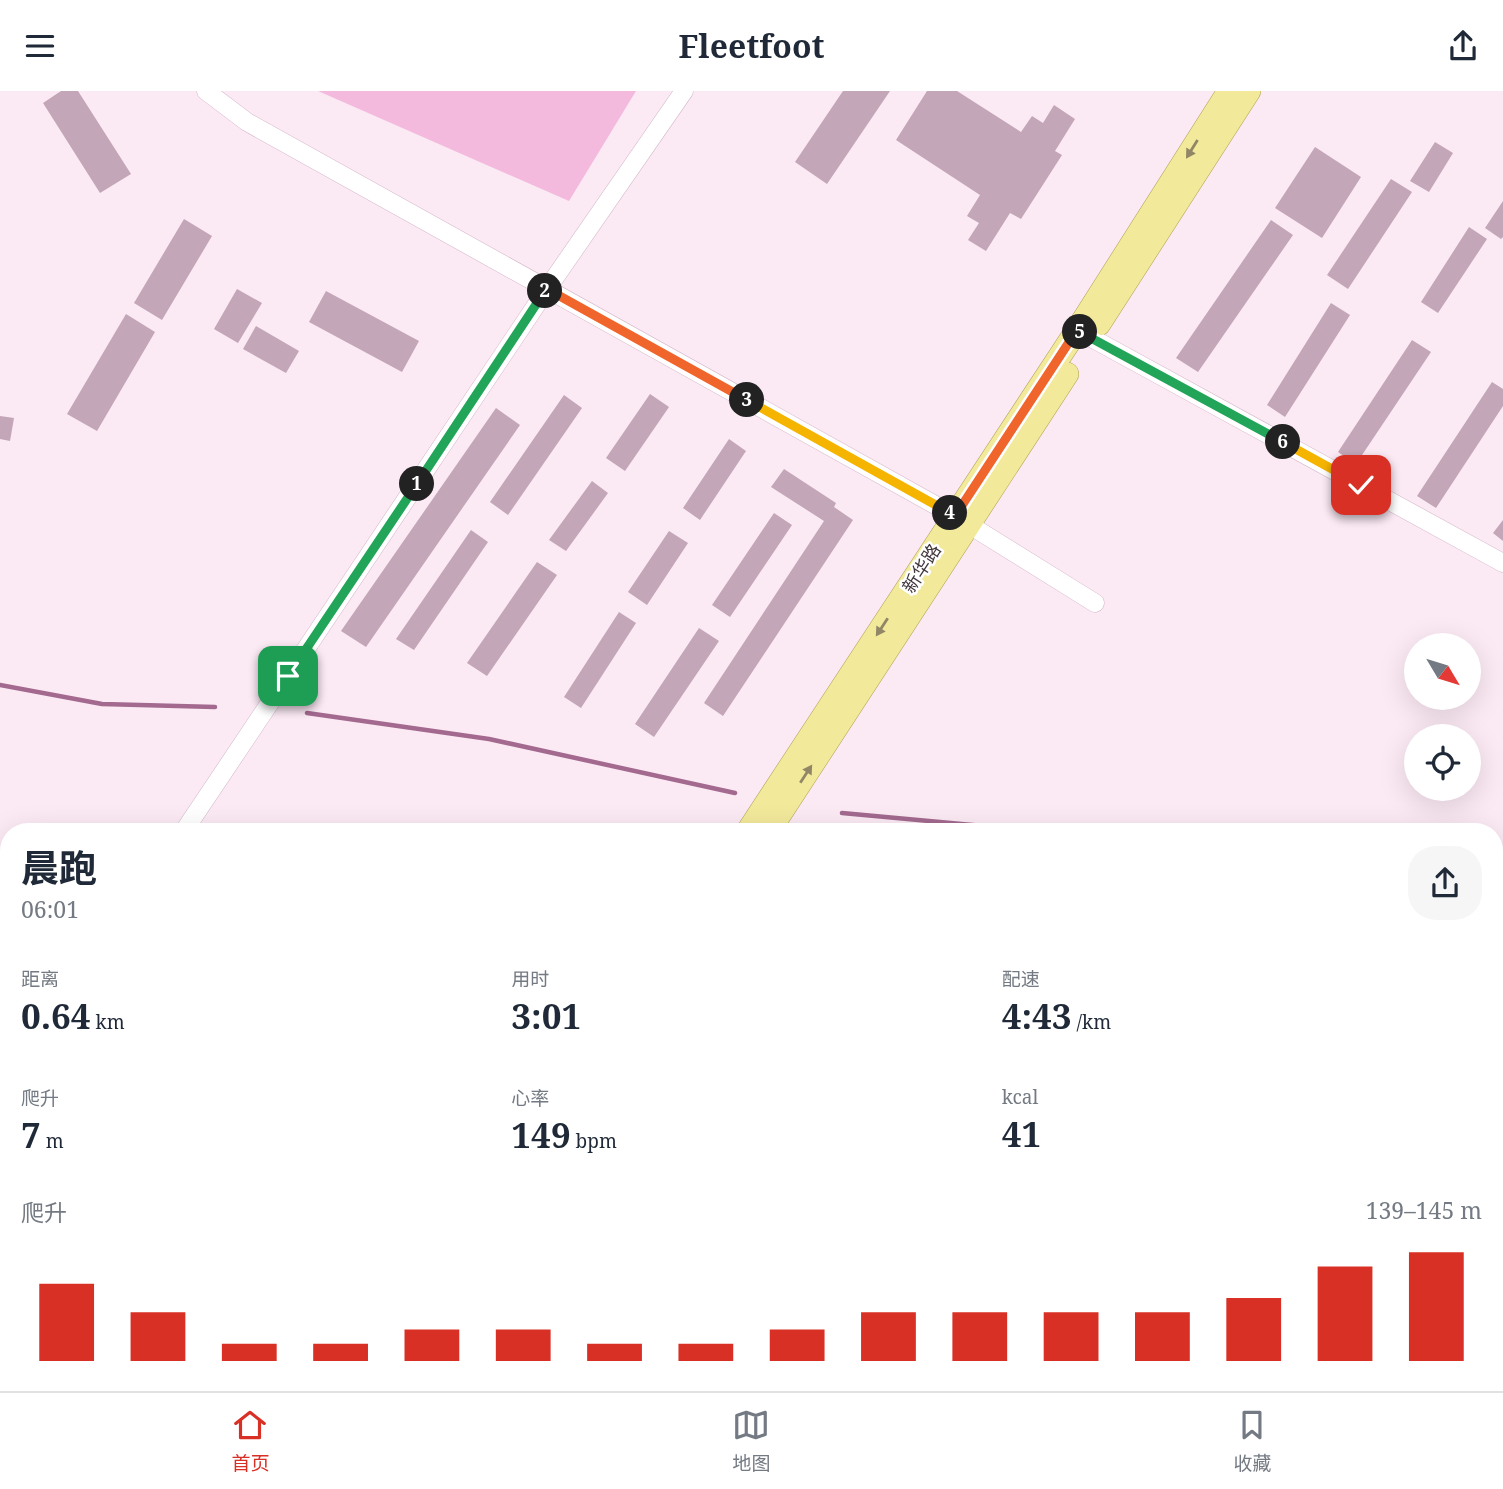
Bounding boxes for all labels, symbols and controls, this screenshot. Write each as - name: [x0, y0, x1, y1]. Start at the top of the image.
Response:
- text: Fleetfoot: [679, 24, 824, 67]
- icon: menu: [21, 27, 59, 65]
- icon: share: [1444, 27, 1482, 65]
- one-way arrow: [1186, 139, 1199, 158]
- pin: 2: [528, 273, 562, 309]
- text: 2: [539, 277, 550, 303]
- pin: 5: [1062, 315, 1098, 349]
- text: 5: [1074, 318, 1085, 344]
- pin: 3: [730, 383, 764, 417]
- text: 3: [741, 386, 752, 412]
- pin: 6: [1266, 425, 1300, 459]
- text: 6: [1277, 428, 1288, 454]
- pin: [1331, 455, 1391, 515]
- icon: check: [1342, 466, 1380, 504]
- pin: 1: [400, 467, 434, 501]
- text: 1: [411, 470, 422, 496]
- pin: 4: [932, 495, 968, 531]
- text: 4: [944, 499, 955, 525]
- street label: 新华路: [896, 539, 946, 597]
- one-way arrow: [876, 618, 889, 637]
- north arrow: [1404, 633, 1480, 711]
- map controls: [1404, 633, 1481, 801]
- pin: [258, 646, 318, 706]
- icon: arrive: [269, 657, 307, 695]
- button: locate: [1404, 724, 1481, 801]
- one-way arrow: [800, 764, 813, 784]
- text: 晨跑: [21, 841, 97, 893]
- button: share: [1408, 846, 1482, 920]
- text: 06:01: [21, 893, 79, 925]
- text: 距离: [21, 966, 59, 992]
- text: 用时: [511, 966, 549, 992]
- text: 配速: [1002, 966, 1040, 992]
- text: 0.64: [21, 992, 91, 1039]
- text: 3:01: [511, 992, 581, 1039]
- text: 4:43: [1002, 992, 1072, 1039]
- text: km: [91, 1009, 125, 1035]
- text: /km: [1072, 1009, 1111, 1035]
- text: kcal: [1002, 1084, 1038, 1110]
- text: 爬升: [21, 1085, 59, 1111]
- text: 心率: [511, 1085, 549, 1111]
- text: 41: [1002, 1110, 1041, 1157]
- text: 7: [21, 1111, 41, 1158]
- text: 149: [511, 1111, 571, 1158]
- text: m: [41, 1128, 64, 1154]
- text: bpm: [571, 1128, 617, 1154]
- text: 139–145 m: [1366, 1194, 1482, 1226]
- text: 爬升: [21, 1196, 67, 1228]
- tab: 首页: [231, 1406, 270, 1476]
- tab: 地图: [732, 1406, 771, 1476]
- tab: 收藏: [1233, 1406, 1272, 1476]

